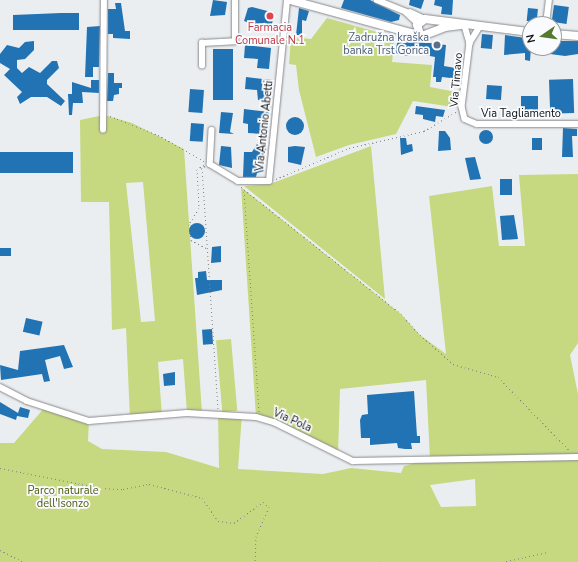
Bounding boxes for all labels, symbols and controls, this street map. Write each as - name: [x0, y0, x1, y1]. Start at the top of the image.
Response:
- marker: Farmacia Comunale N.1: [265, 11, 275, 21]
- north arrow: [522, 16, 562, 56]
- place label: Farmacia Comunale N.1: [235, 22, 305, 48]
- place label: Zadružna kraška banka Trst Gorica: [343, 32, 429, 58]
- text: N: [523, 33, 539, 44]
- marker: Zadružna kraška banka Trst Gorica: [432, 40, 442, 50]
- street label: Via Timavo: [448, 52, 466, 108]
- street label: Via Antonio Abetti: [254, 80, 276, 172]
- street label: Via Tagliamento: [481, 107, 561, 121]
- street label: Via Pola: [271, 407, 313, 435]
- park label: Parco naturale dell'Isonzo: [27, 485, 99, 511]

